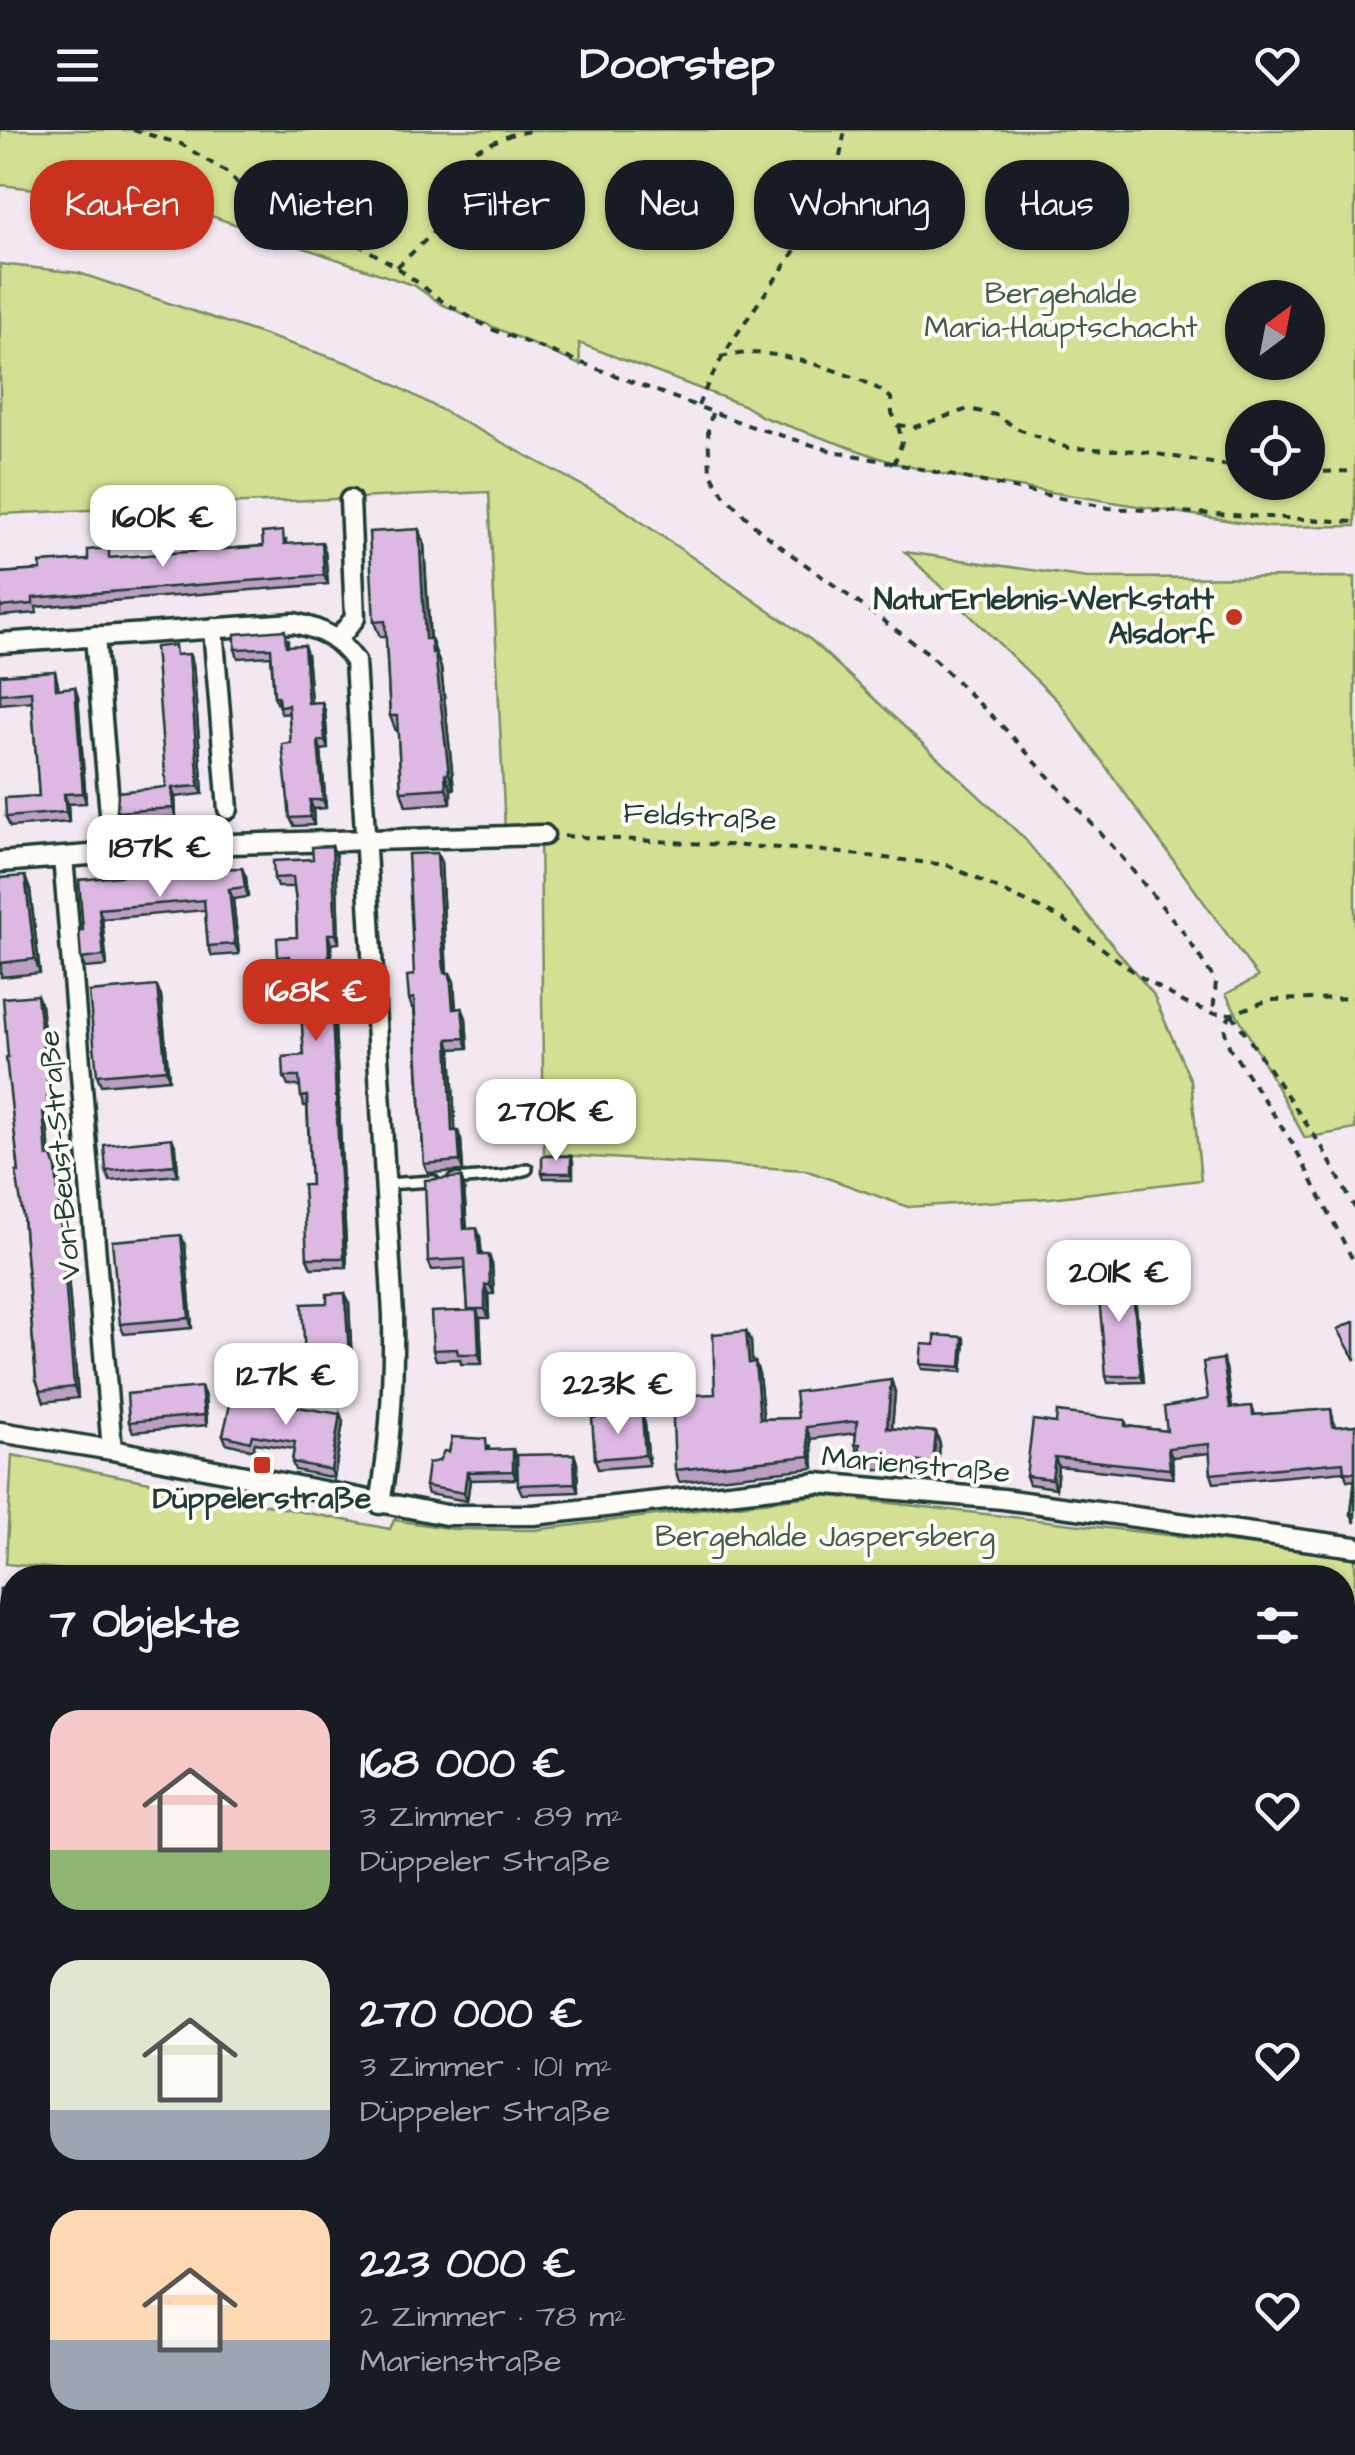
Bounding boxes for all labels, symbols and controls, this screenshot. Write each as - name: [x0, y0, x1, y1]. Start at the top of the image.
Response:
- text: Doorstep: [580, 34, 775, 96]
- icon: menu: [50, 38, 105, 93]
- icon: heart: [1250, 38, 1305, 93]
- chip: Kaufen: [30, 160, 214, 250]
- chip: Mieten: [234, 160, 408, 250]
- chip: Filter: [428, 160, 585, 250]
- chip: Neu: [605, 160, 734, 250]
- chip: Wohnung: [754, 160, 965, 250]
- chip: Haus: [985, 160, 1129, 250]
- park label: Bergehalde Maria-Hauptschacht: [924, 273, 1198, 349]
- north arrow: [1225, 280, 1325, 380]
- map controls: [1225, 280, 1325, 500]
- button: locate: [1225, 400, 1325, 500]
- pin: 160K €: [82, 485, 244, 570]
- text: 160K €: [112, 495, 214, 540]
- place label: NaturErlebnis-Werkstatt Alsdorf: [874, 579, 1215, 655]
- marker: NaturErlebnis-Werkstatt Alsdorf: [1223, 606, 1245, 628]
- street label: Feldstraße: [622, 792, 778, 842]
- pin: 187K €: [79, 815, 241, 900]
- text: 187K €: [109, 825, 211, 870]
- pin: 168K €: [235, 959, 397, 1044]
- text: 168K €: [265, 969, 367, 1014]
- street label: Von-Beust-Straße: [28, 1029, 92, 1281]
- pin: 270K €: [475, 1079, 637, 1164]
- text: 270K €: [498, 1089, 614, 1134]
- pin: 201K €: [1038, 1240, 1200, 1325]
- text: 201K €: [1069, 1250, 1169, 1295]
- pin: 127K €: [205, 1343, 367, 1428]
- pin: 223K €: [537, 1352, 699, 1437]
- text: 127K €: [236, 1353, 336, 1398]
- text: 223K €: [563, 1362, 673, 1407]
- street label: Marienstraße: [820, 1436, 1012, 1494]
- marker: Düppelerstraße: [251, 1454, 273, 1476]
- place label: Düppelerstraße: [153, 1478, 371, 1521]
- park label: Bergehalde Jaspersberg: [655, 1516, 995, 1559]
- text: 7 Objekte: [50, 1596, 240, 1654]
- icon: filters: [1250, 1598, 1305, 1653]
- text: 168 000 €: [360, 1736, 565, 1794]
- icon: home: [130, 1750, 250, 1870]
- icon: heart: [1250, 1783, 1305, 1838]
- text: 3 Zimmer · 89 m²: [360, 1794, 623, 1839]
- text: Düppeler Straße: [360, 1839, 610, 1884]
- text: 270 000 €: [360, 1986, 583, 2044]
- icon: home: [130, 2000, 250, 2120]
- icon: heart: [1250, 2033, 1305, 2088]
- text: 3 Zimmer · 101 m²: [360, 2044, 612, 2089]
- text: Düppeler Straße: [360, 2089, 610, 2134]
- text: 223 000 €: [360, 2236, 576, 2294]
- icon: home: [130, 2250, 250, 2370]
- icon: heart: [1250, 2283, 1305, 2338]
- text: 2 Zimmer · 78 m²: [360, 2294, 626, 2339]
- text: Marienstraße: [360, 2339, 562, 2384]

